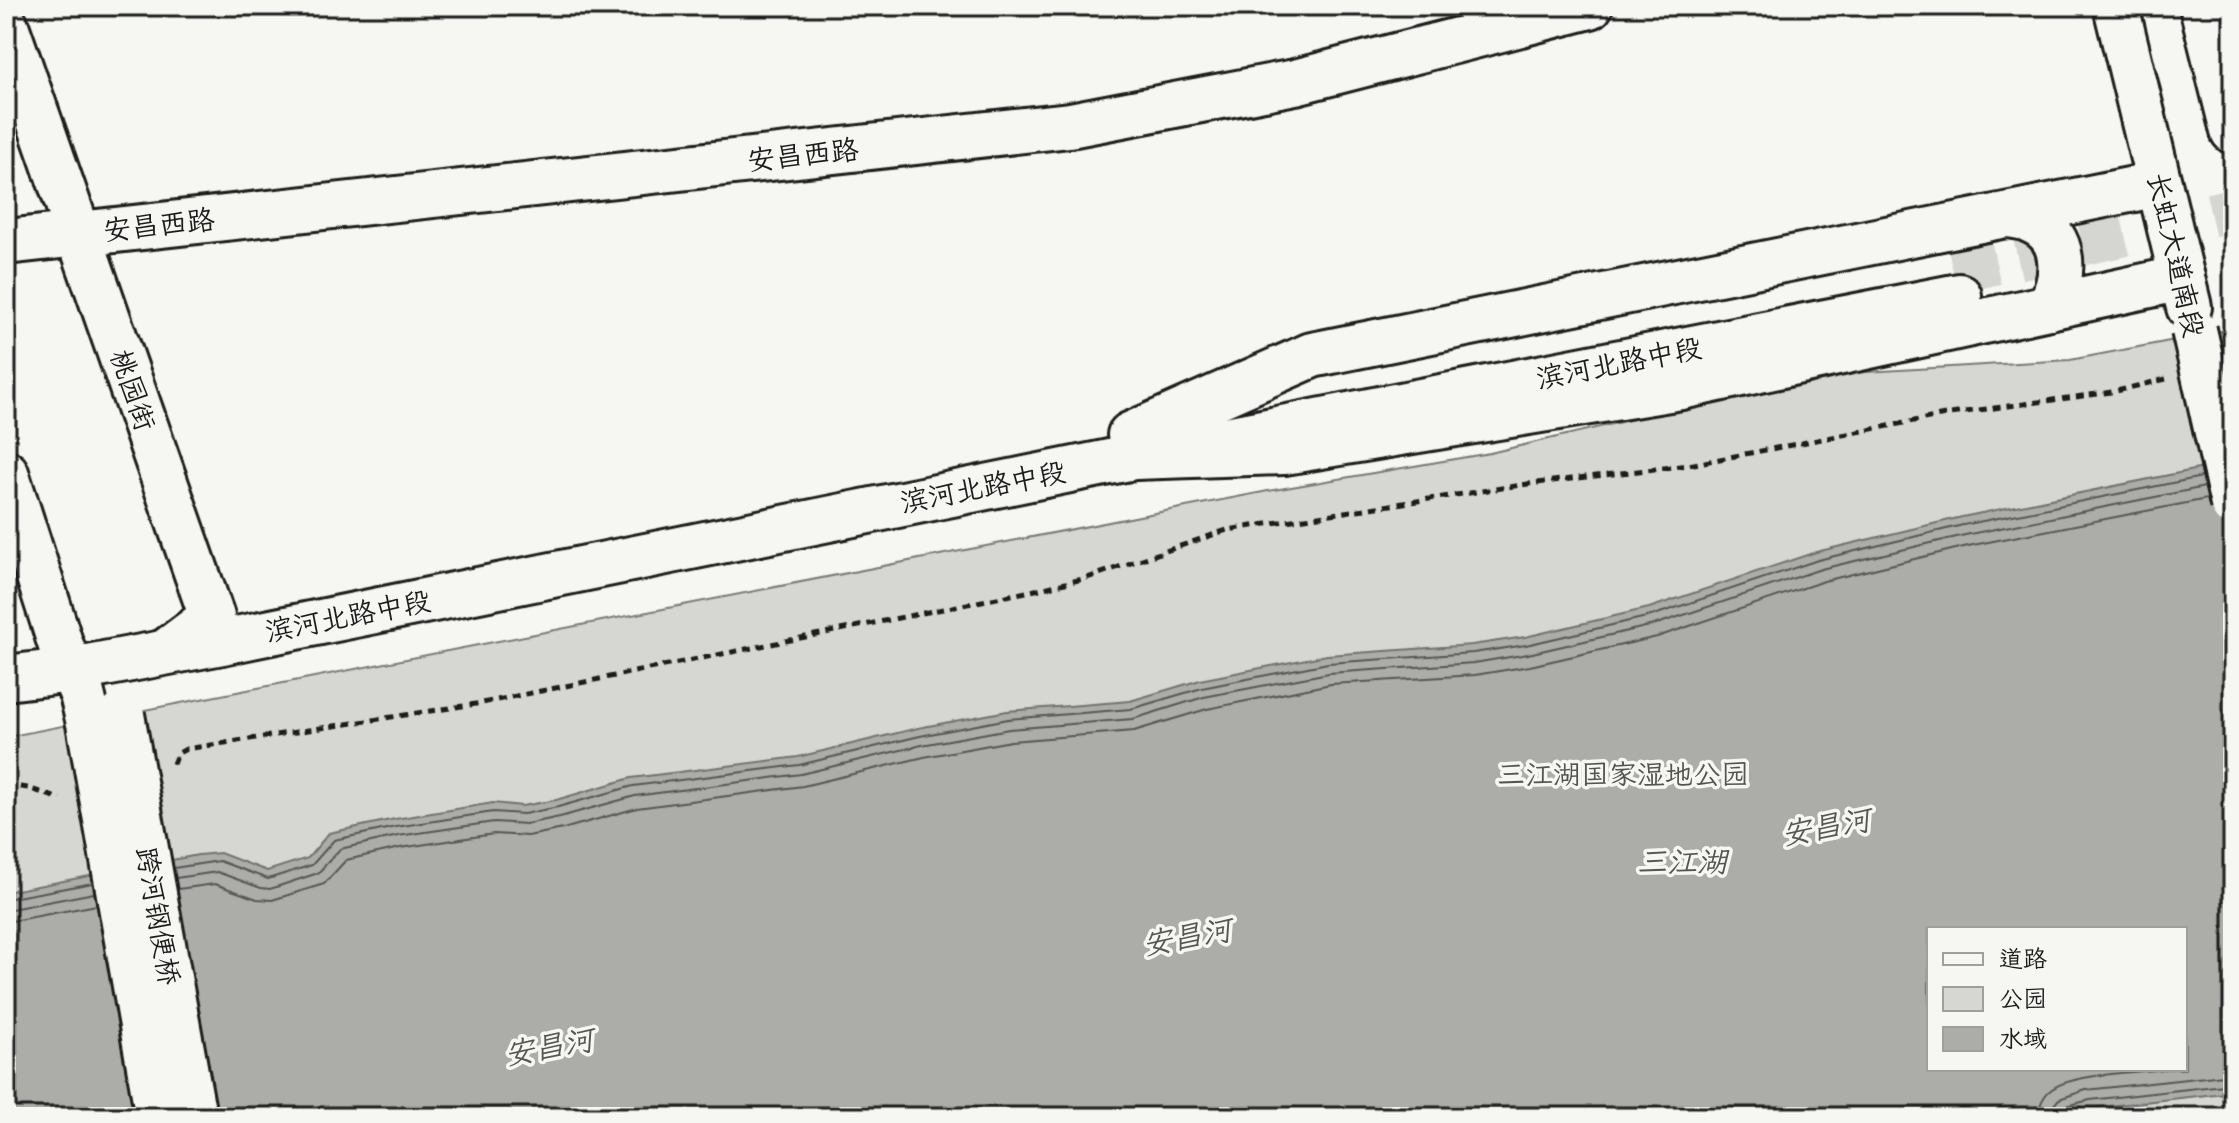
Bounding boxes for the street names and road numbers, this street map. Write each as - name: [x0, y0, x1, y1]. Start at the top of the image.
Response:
- street label: 安昌西路: [745, 132, 861, 178]
- street label: 长虹大道南段: [2140, 169, 2212, 341]
- street label: 安昌西路: [101, 202, 217, 248]
- street label: 滨河北路中段: [1533, 330, 1705, 396]
- street label: 桃园街: [103, 345, 163, 435]
- street label: 滨河北路中段: [897, 454, 1069, 520]
- street label: 滨河北路中段: [262, 583, 434, 649]
- street label: 跨河钢便桥: [129, 844, 187, 988]

